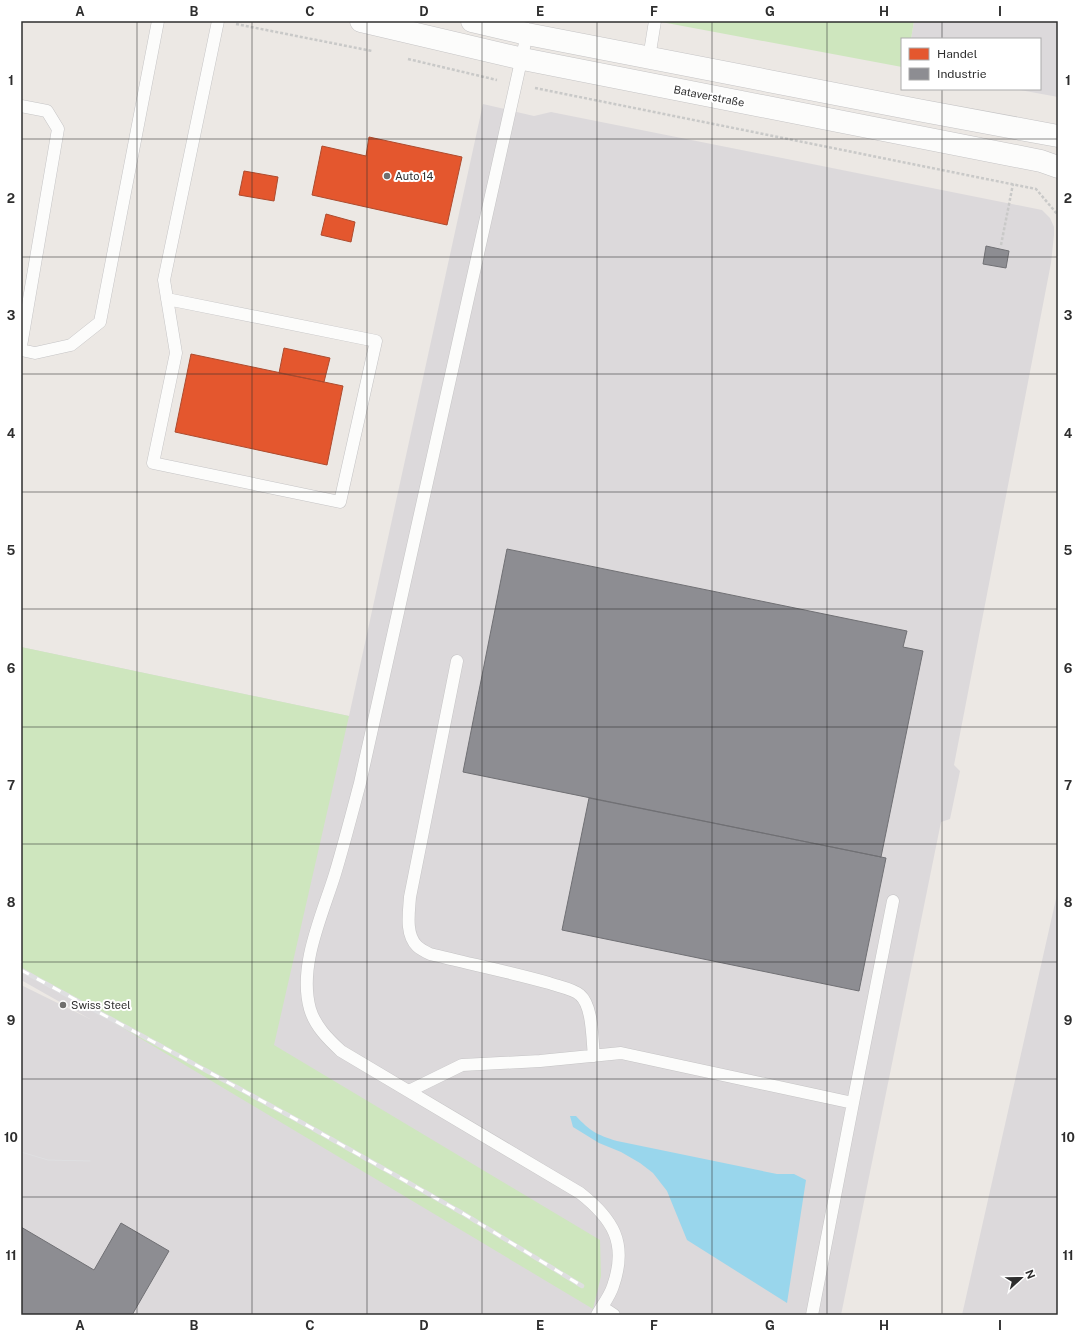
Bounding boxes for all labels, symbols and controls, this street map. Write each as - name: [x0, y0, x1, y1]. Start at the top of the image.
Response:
- text: A: [75, 4, 85, 19]
- text: B: [190, 4, 199, 19]
- text: C: [305, 4, 315, 19]
- text: D: [419, 4, 429, 19]
- text: E: [536, 4, 544, 19]
- text: F: [650, 4, 658, 19]
- text: G: [765, 4, 775, 19]
- text: H: [879, 4, 889, 19]
- text: I: [998, 4, 1002, 19]
- legend: [901, 38, 1041, 90]
- text: Handel: [937, 47, 978, 61]
- text: Industrie: [937, 67, 987, 81]
- text: 1: [8, 73, 14, 88]
- text: 1: [1065, 73, 1071, 88]
- street label: Bataverstraße: [673, 83, 745, 109]
- place label: Auto 14: [395, 170, 434, 182]
- marker: Auto 14: [382, 171, 392, 181]
- text: 2: [7, 191, 15, 206]
- text: 2: [1064, 191, 1072, 206]
- text: 3: [7, 308, 16, 323]
- text: 3: [1064, 308, 1073, 323]
- text: 4: [7, 426, 16, 441]
- text: 4: [1064, 426, 1073, 441]
- text: 5: [7, 543, 16, 558]
- text: 5: [1064, 543, 1073, 558]
- text: 6: [7, 661, 16, 676]
- text: 6: [1064, 661, 1073, 676]
- text: 7: [7, 778, 15, 793]
- text: 7: [1064, 778, 1072, 793]
- text: 8: [7, 895, 16, 910]
- text: 8: [1064, 895, 1073, 910]
- place label: Swiss Steel: [71, 999, 131, 1011]
- marker: Swiss Steel: [58, 1000, 68, 1010]
- text: 9: [7, 1013, 15, 1028]
- text: 9: [1064, 1013, 1072, 1028]
- text: 10: [4, 1130, 18, 1145]
- text: 10: [1061, 1130, 1075, 1145]
- text: 11: [5, 1248, 17, 1263]
- text: 11: [1062, 1248, 1074, 1263]
- north arrow: [1001, 1258, 1041, 1298]
- text: N: [1023, 1268, 1037, 1280]
- text: A: [75, 1318, 85, 1333]
- text: B: [190, 1318, 199, 1333]
- text: C: [305, 1318, 315, 1333]
- text: D: [419, 1318, 429, 1333]
- text: E: [536, 1318, 544, 1333]
- text: F: [650, 1318, 658, 1333]
- text: G: [765, 1318, 775, 1333]
- text: H: [879, 1318, 889, 1333]
- text: I: [998, 1318, 1002, 1333]

